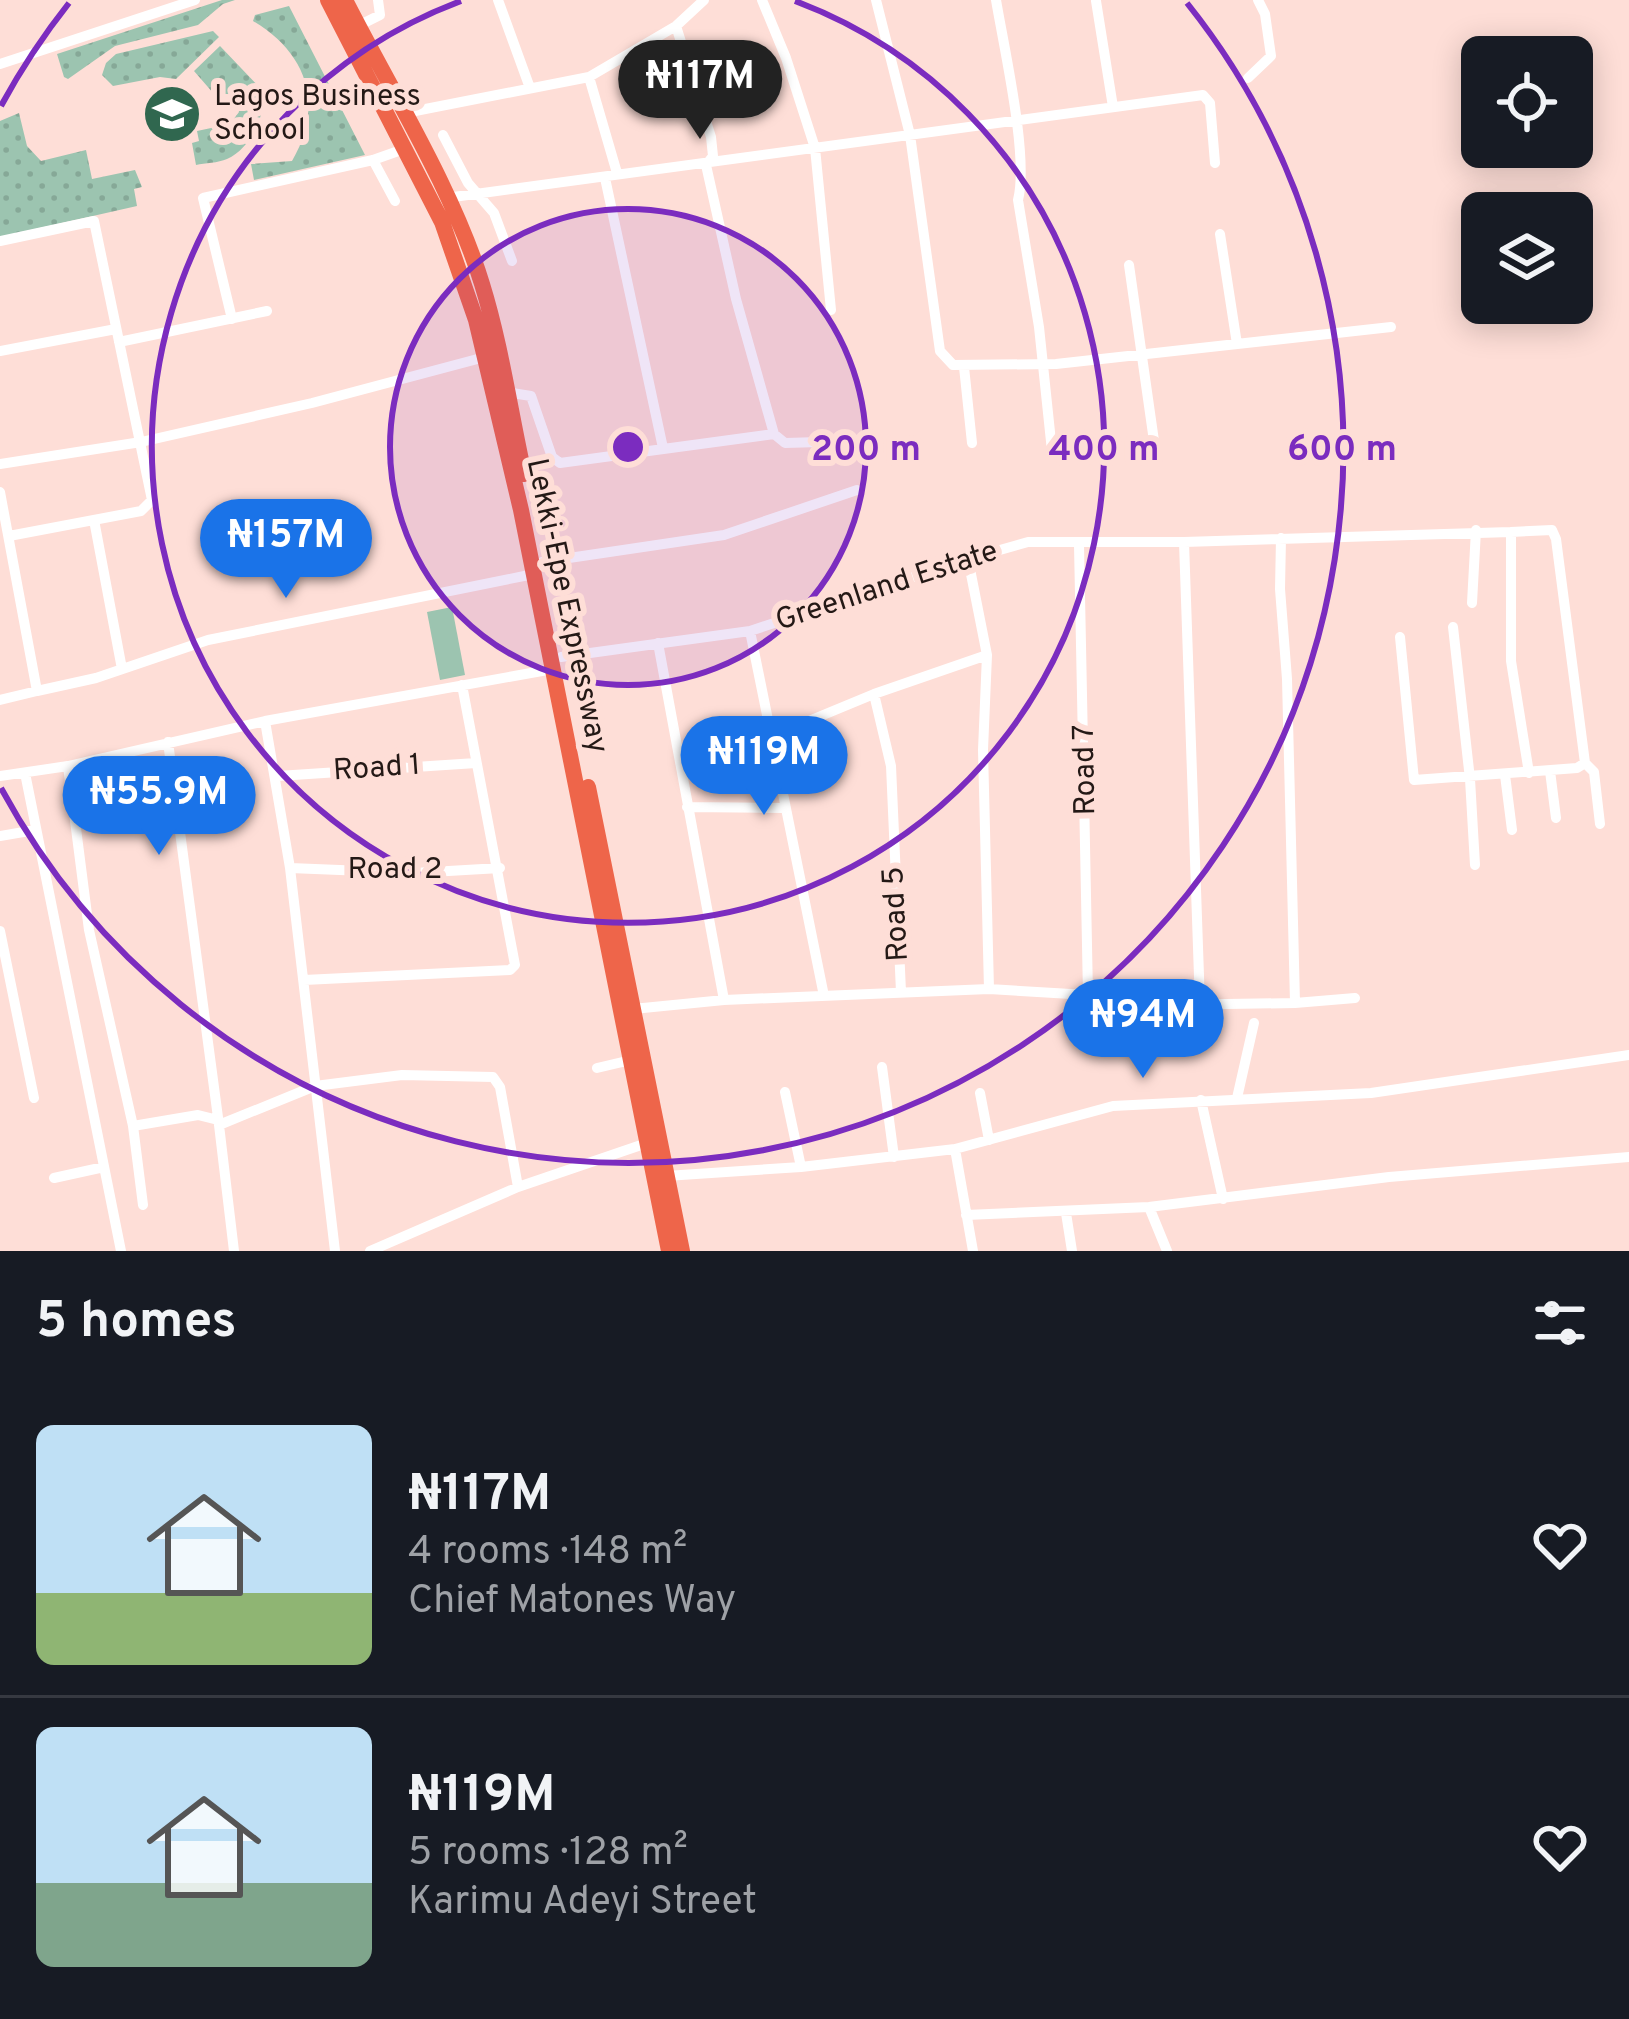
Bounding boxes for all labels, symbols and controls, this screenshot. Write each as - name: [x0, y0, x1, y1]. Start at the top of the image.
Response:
- map controls: [1461, 36, 1593, 324]
- button: locate: [1461, 36, 1593, 168]
- pin: ₦117M: [616, 40, 784, 142]
- text: ₦117M: [645, 54, 755, 103]
- place label: Lagos Business School: [214, 79, 421, 150]
- school or university icon: Lagos Business School: [141, 83, 203, 145]
- button: layers: [1461, 192, 1593, 324]
- centre of rings: [607, 426, 649, 468]
- text: 200 m: [811, 428, 921, 474]
- text: 400 m: [1048, 428, 1160, 474]
- text: 600 m: [1287, 428, 1397, 474]
- street label: Lekki-Epe Expressway: [517, 455, 615, 757]
- pin: ₦157M: [202, 499, 370, 601]
- text: ₦157M: [227, 513, 345, 562]
- street label: Greenland Estate: [771, 534, 1003, 640]
- pin: ₦119M: [680, 716, 848, 818]
- street label: Road 7: [1067, 724, 1105, 816]
- text: ₦119M: [708, 730, 820, 779]
- street label: Road 1: [332, 747, 422, 791]
- pin: ₦55.9M: [61, 756, 257, 858]
- text: ₦55.9M: [90, 770, 228, 819]
- street label: Road 2: [348, 852, 442, 889]
- street label: Road 5: [876, 866, 918, 962]
- pin: ₦94M: [1072, 979, 1214, 1081]
- text: ₦94M: [1090, 993, 1196, 1042]
- icon: filters: [1527, 1290, 1593, 1356]
- text: 5 homes: [36, 1291, 237, 1356]
- text: ₦117M: [408, 1464, 551, 1529]
- icon: home: [132, 1473, 276, 1617]
- icon: heart: [1527, 1512, 1593, 1578]
- text: 4 rooms · 148 m²: [408, 1529, 687, 1578]
- text: Chief Matones Way: [408, 1578, 736, 1627]
- text: ₦119M: [408, 1765, 556, 1830]
- icon: home: [132, 1775, 276, 1919]
- icon: heart: [1527, 1814, 1593, 1880]
- text: 5 rooms · 128 m²: [408, 1830, 688, 1879]
- text: Karimu Adeyi Street: [408, 1879, 757, 1928]

